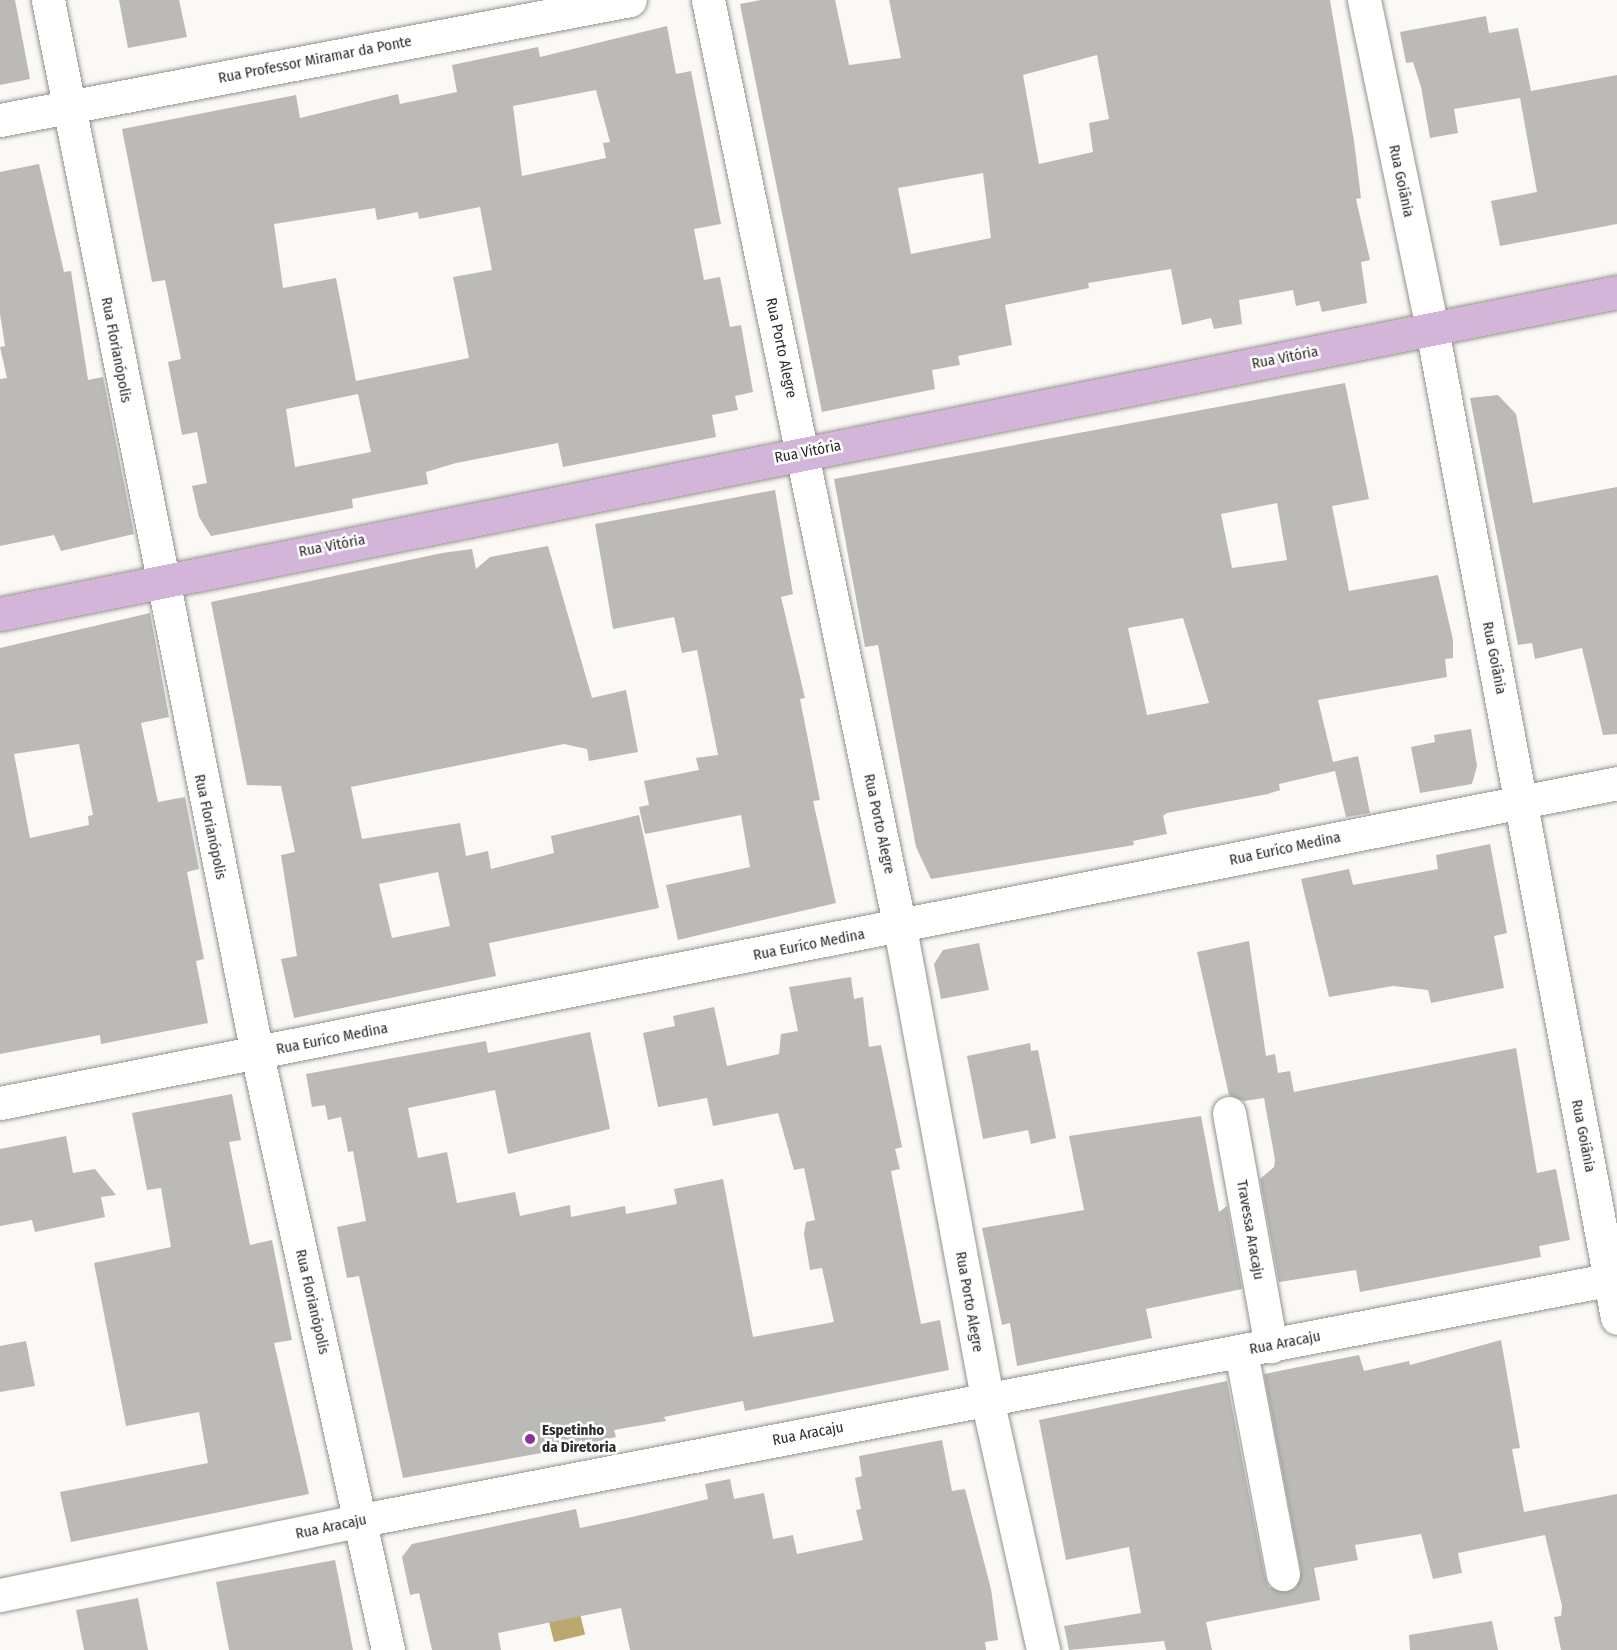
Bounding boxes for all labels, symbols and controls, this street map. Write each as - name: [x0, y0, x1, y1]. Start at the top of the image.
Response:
- street label: Rua Professor Miramar da Ponte: [217, 32, 413, 88]
- street label: Rua Goiânia: [1385, 143, 1417, 219]
- street label: Rua Florianópolis: [97, 296, 135, 404]
- street label: Rua Porto Alegre: [762, 296, 800, 400]
- street label: Rua Vitória: [1250, 343, 1320, 373]
- street label: Rua Vitória: [773, 437, 843, 467]
- street label: Rua Vitória: [297, 531, 367, 561]
- street label: Rua Goiânia: [1478, 620, 1510, 696]
- street label: Rua Porto Alegre: [860, 772, 898, 876]
- street label: Rua Florianópolis: [190, 773, 230, 881]
- street label: Rua Euríco Medina: [1228, 828, 1342, 870]
- street label: Rua Euríco Medina: [752, 925, 866, 965]
- street label: Rua Euríco Medina: [275, 1019, 389, 1059]
- street label: Rua Goiânia: [1567, 1098, 1599, 1174]
- street label: Travessa Aracaju: [1232, 1179, 1268, 1281]
- street label: Rua Florianópolis: [291, 1248, 333, 1356]
- street label: Rua Porto Alegre: [951, 1250, 987, 1354]
- street label: Rua Aracaju: [1248, 1327, 1322, 1359]
- street label: Rua Aracaju: [771, 1418, 845, 1450]
- place label: Espetinho da Diretoria: [542, 1421, 616, 1456]
- marker: Espetinho da Diretoria: [523, 1432, 537, 1446]
- street label: Rua Aracaju: [294, 1511, 368, 1543]

